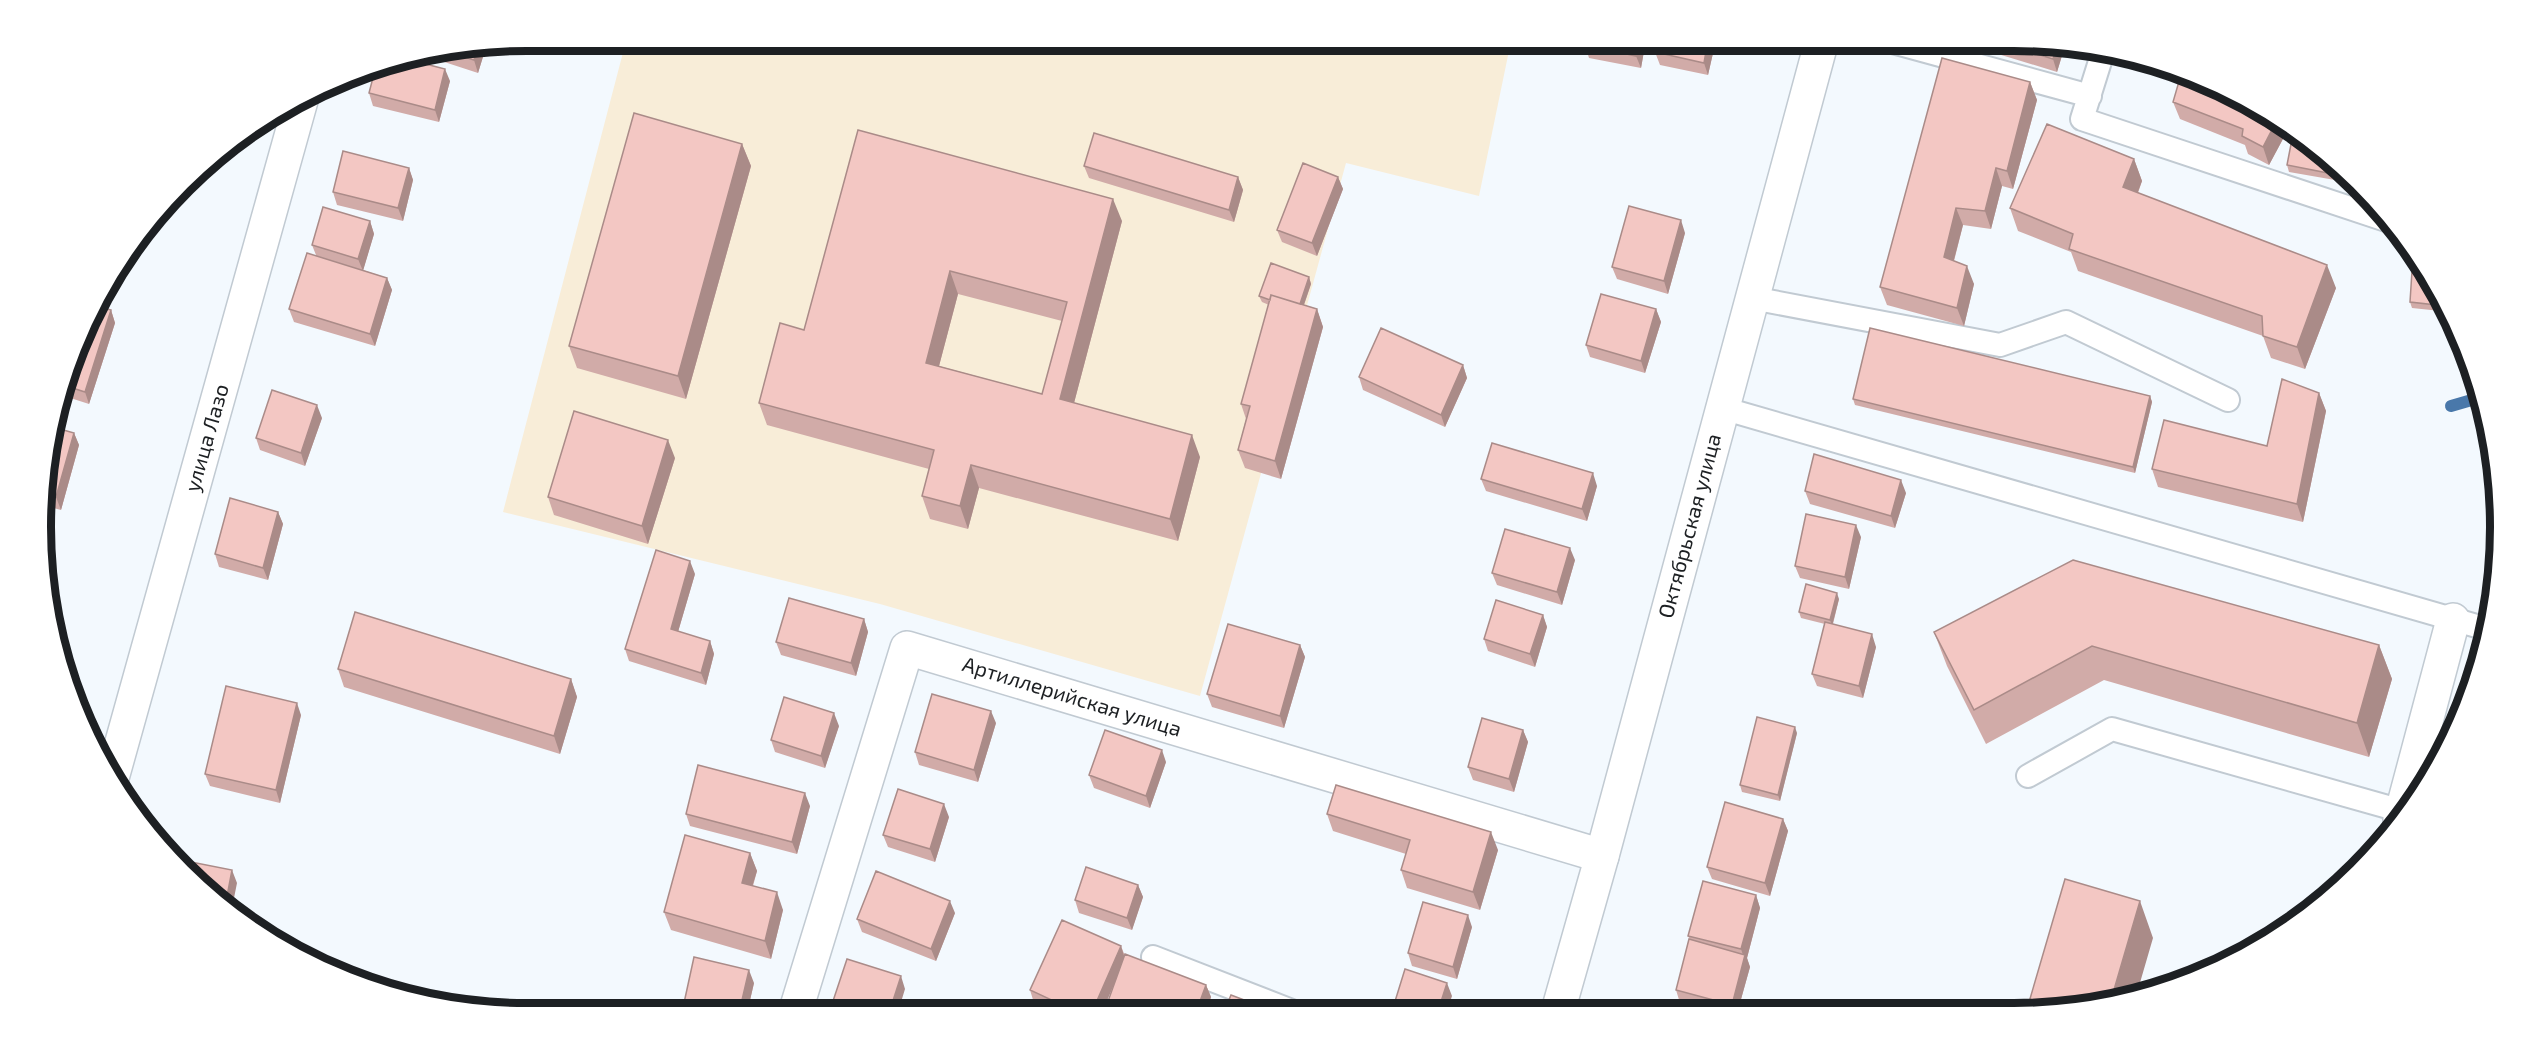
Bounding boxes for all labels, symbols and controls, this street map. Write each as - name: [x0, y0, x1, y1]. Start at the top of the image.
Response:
- street label: улица Лазо: [178, 381, 234, 495]
- street label: Октябрьская улица: [1652, 431, 1726, 621]
- street label: Артиллерийская улица: [960, 650, 1185, 742]

